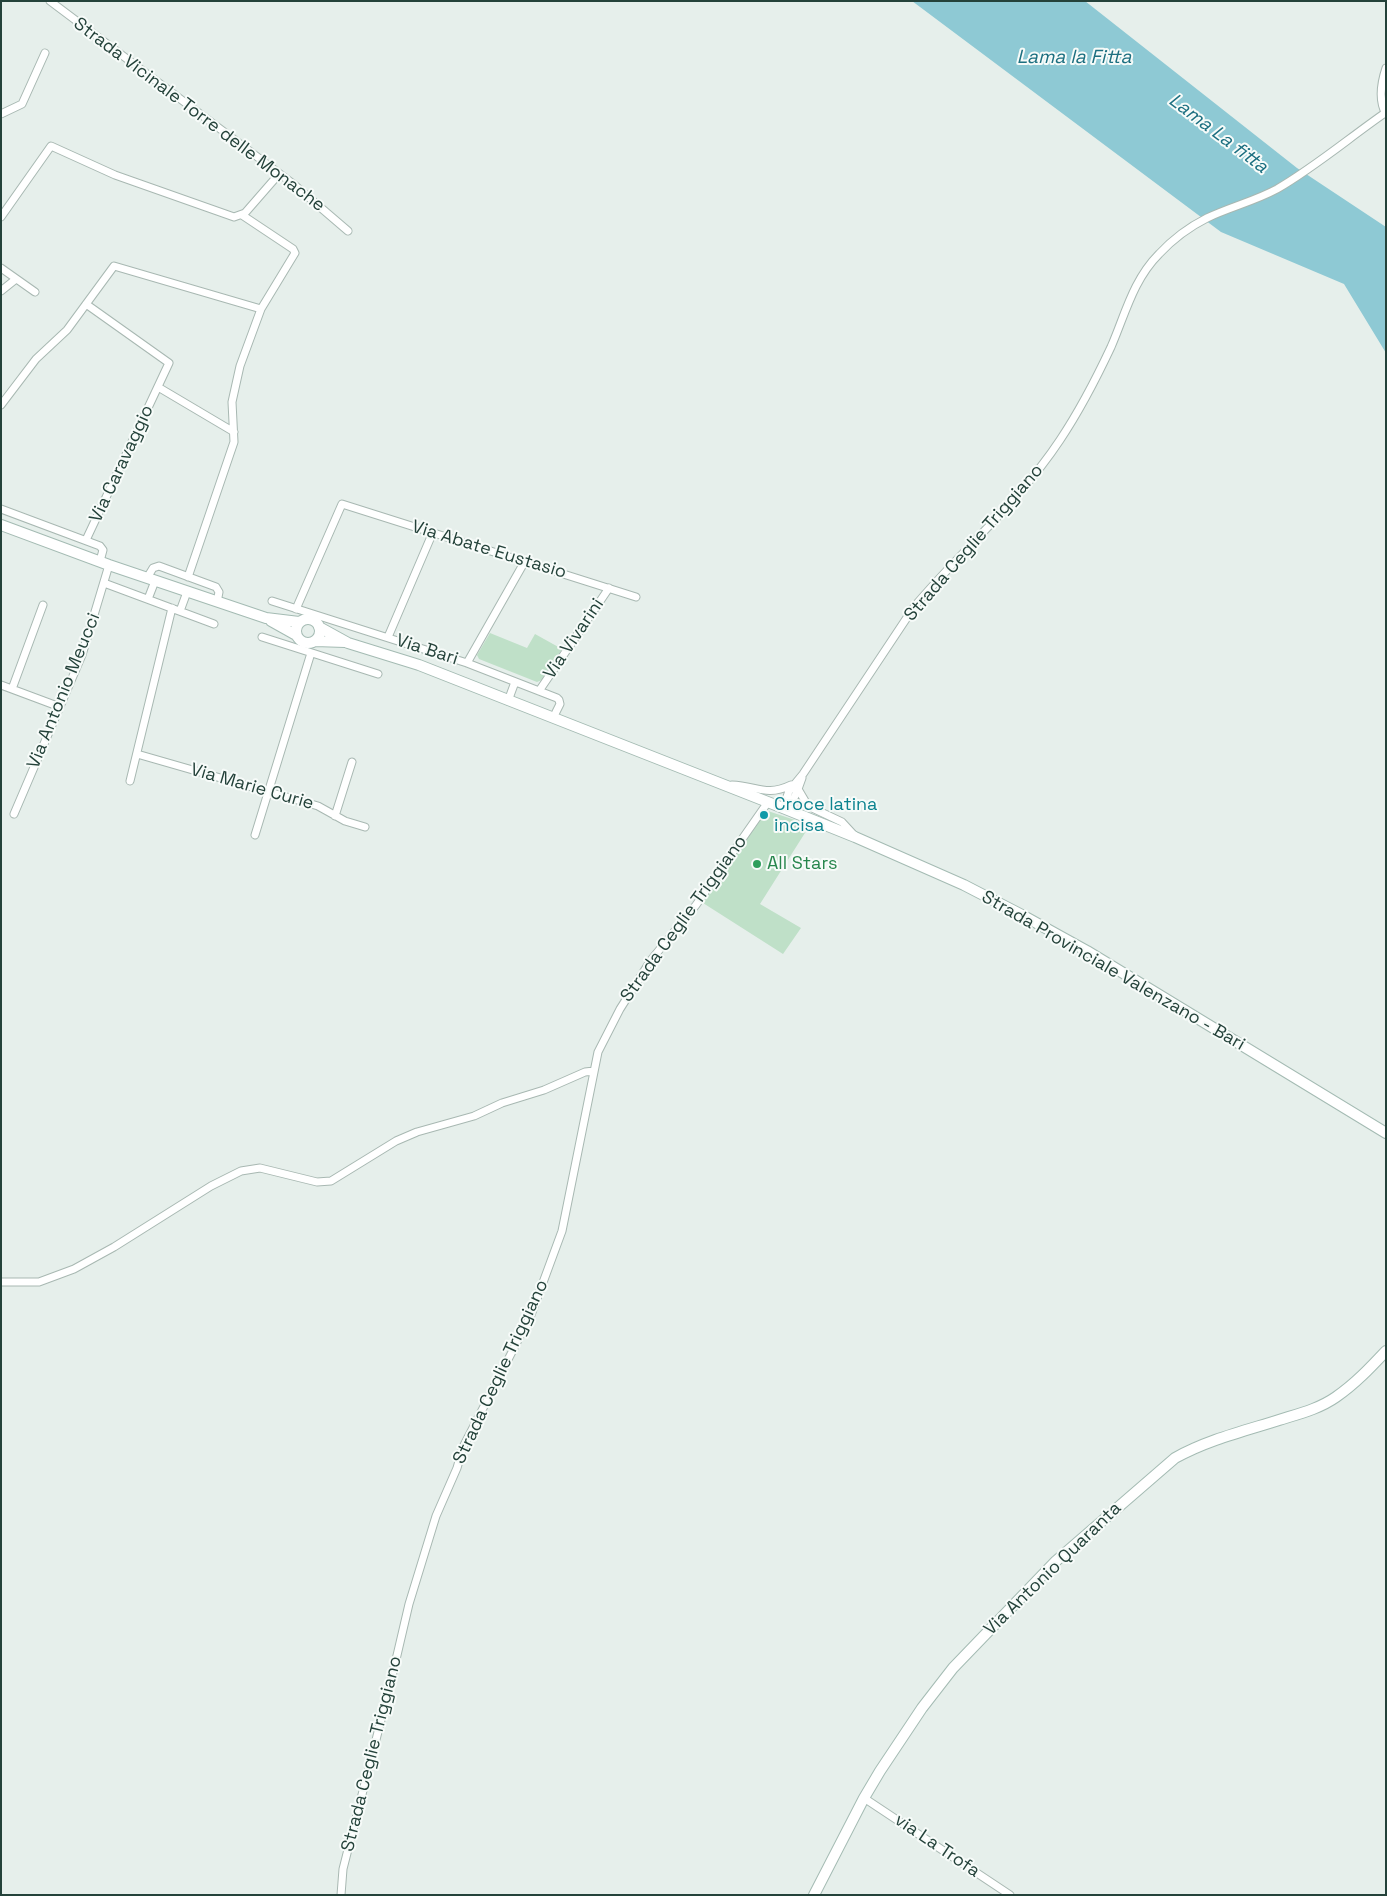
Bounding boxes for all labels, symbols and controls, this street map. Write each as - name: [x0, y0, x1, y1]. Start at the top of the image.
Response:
- street label: Strada Vicinale Torre delle Monache: [69, 13, 329, 217]
- water label: Lama la Fitta: [1017, 47, 1131, 69]
- water label: Lama La fitta: [1164, 89, 1272, 179]
- street label: Via Caravaggio: [85, 402, 159, 526]
- street label: Strada Ceglie Triggiano: [900, 460, 1048, 626]
- street label: Via Abate Eustasio: [409, 516, 569, 584]
- street label: Via Vivarini: [539, 595, 609, 683]
- street label: Via Antonio Meucci: [23, 610, 105, 772]
- street label: Via Bari: [393, 630, 461, 670]
- street label: Via Marie Curie: [188, 759, 316, 815]
- place label: Croce latina incisa: [774, 794, 877, 836]
- marker: Croce latina incisa: [758, 809, 770, 821]
- street label: Strada Ceglie Triggiano: [616, 831, 752, 1007]
- place label: All Stars: [767, 853, 837, 875]
- marker: All Stars: [751, 858, 763, 870]
- street label: Strada Provinciale Valenzano - Bari: [977, 887, 1249, 1055]
- street label: Strada Ceglie Triggiano: [449, 1276, 553, 1468]
- street label: Via Antonio Quaranta: [980, 1498, 1126, 1640]
- street label: Strada Ceglie Triggiano: [337, 1654, 407, 1854]
- street label: via La Trofa: [890, 1810, 984, 1882]

